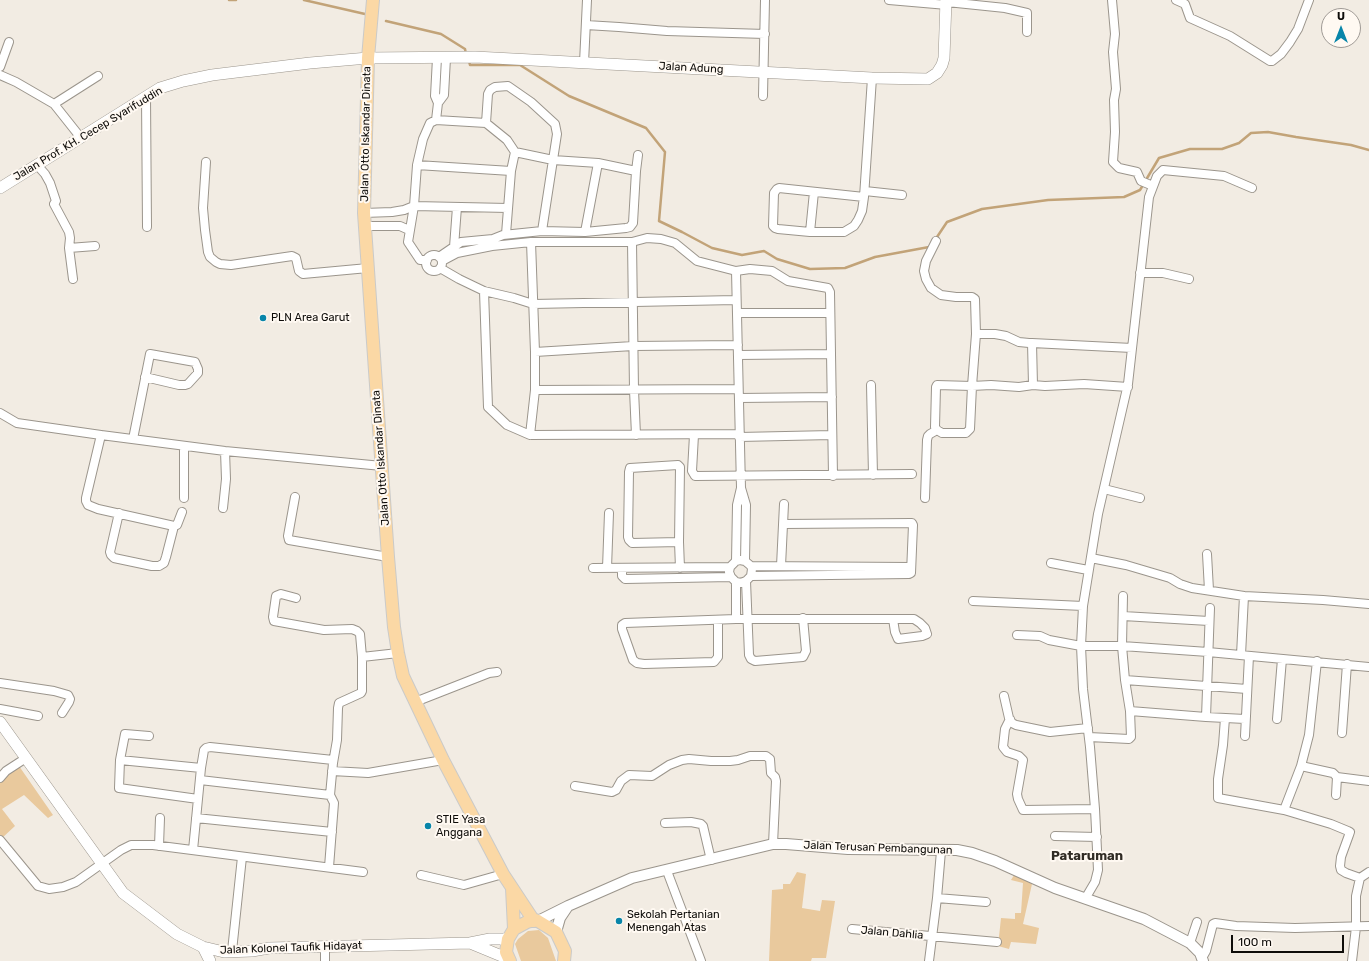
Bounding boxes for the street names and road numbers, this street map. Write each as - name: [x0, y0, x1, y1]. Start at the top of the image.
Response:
- street label: Jalan Adung: [658, 60, 724, 76]
- street label: Jalan Otto Iskandar Dinata: [358, 66, 374, 202]
- street label: Jalan Prof. KH. Cecep Syarifuddin: [11, 84, 165, 184]
- street label: Jalan Otto Iskandar Dinata: [370, 390, 392, 526]
- street label: Jalan Terusan Pembangunan: [803, 839, 953, 857]
- street label: Jalan Dahlia: [860, 924, 924, 942]
- street label: Jalan Kolonel Taufik Hidayat: [220, 939, 362, 957]

